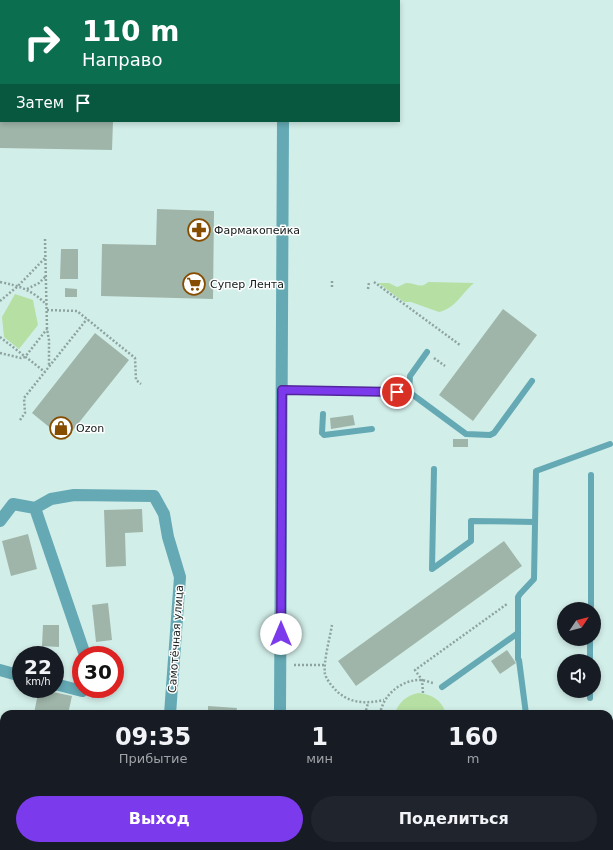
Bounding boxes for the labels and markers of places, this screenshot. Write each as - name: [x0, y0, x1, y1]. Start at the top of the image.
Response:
- pharmacy icon: Фармакопейка: [186, 217, 212, 243]
- place label: Фармакопейка: [214, 224, 300, 237]
- supermarket icon: Супер Лента: [181, 271, 207, 297]
- place label: Супер Лента: [210, 278, 284, 291]
- pin: [380, 375, 414, 409]
- shop icon: Ozon: [48, 415, 74, 441]
- place label: Ozon: [76, 422, 104, 435]

